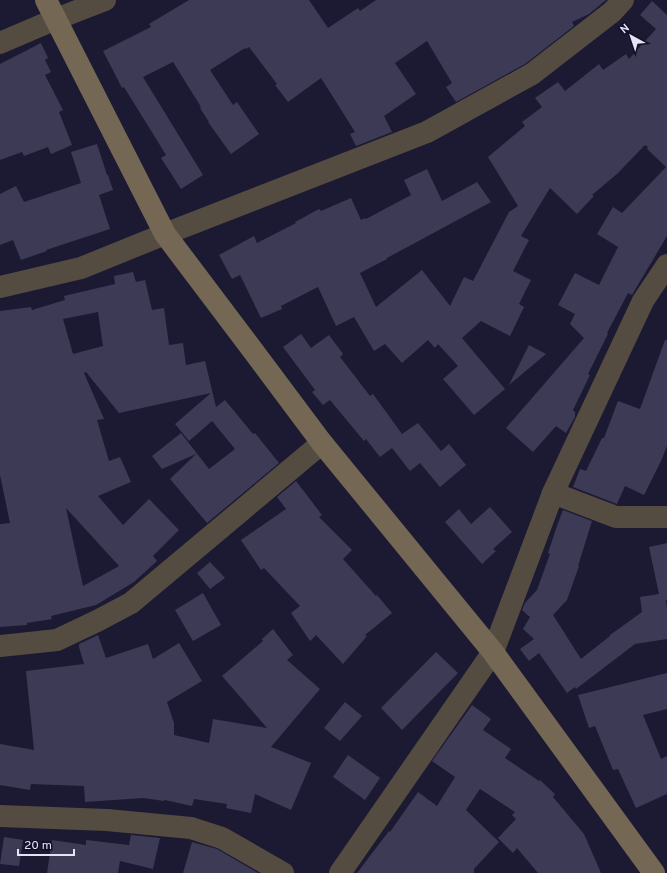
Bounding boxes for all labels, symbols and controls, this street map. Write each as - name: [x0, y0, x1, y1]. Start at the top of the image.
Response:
- north arrow: [611, 16, 651, 56]
- text: N: [618, 21, 633, 37]
- scale bar: [18, 831, 74, 857]
- text: 20 m: [24, 838, 52, 854]

